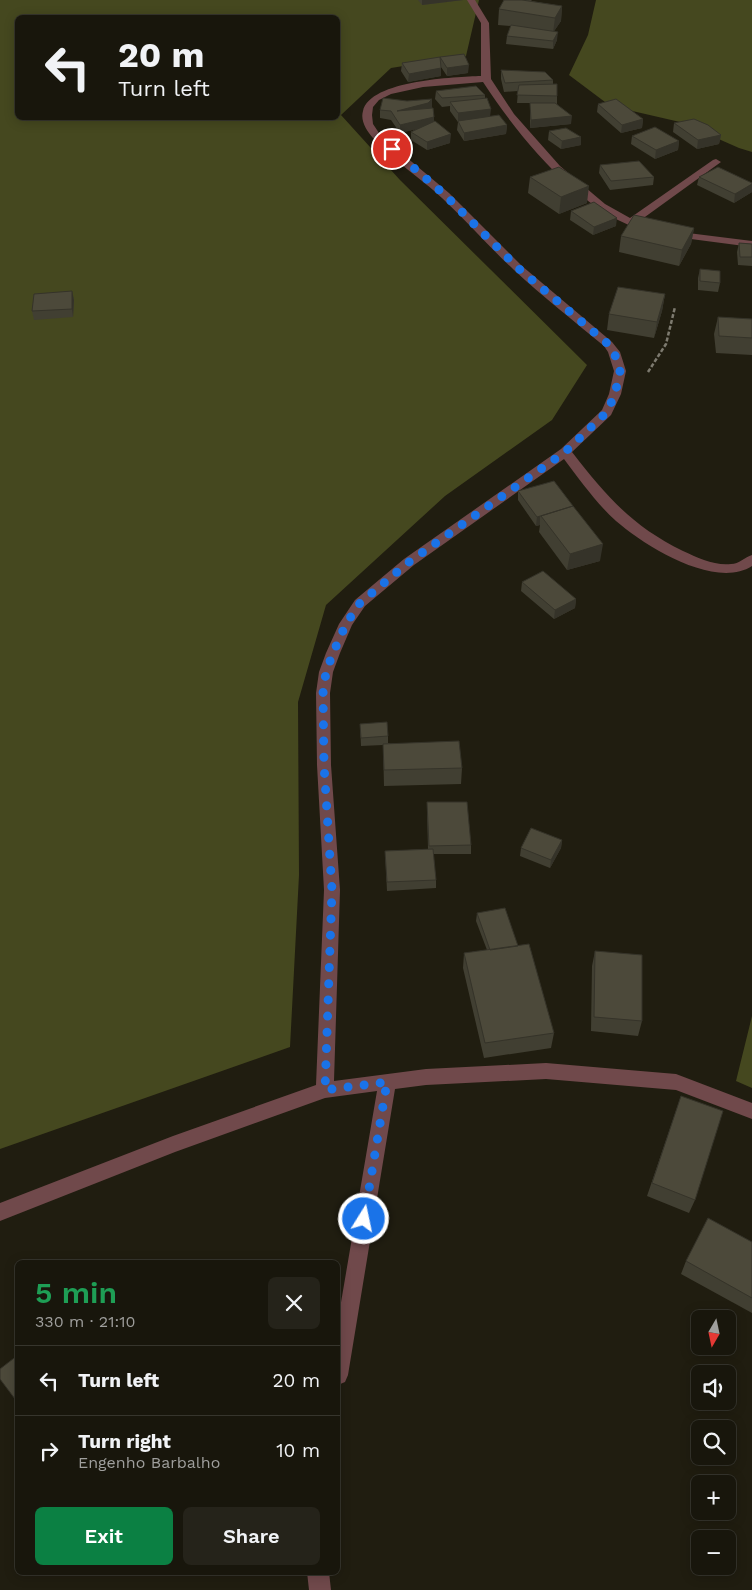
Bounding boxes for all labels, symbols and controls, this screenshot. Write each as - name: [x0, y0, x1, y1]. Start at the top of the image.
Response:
- text: 20 m: [118, 34, 204, 76]
- icon: left: [35, 35, 100, 100]
- text: Turn left: [118, 76, 210, 101]
- pin: [371, 128, 413, 170]
- icon: arrive: [378, 135, 406, 163]
- position arrow: [337, 1192, 389, 1244]
- text: 5 min: [35, 1275, 117, 1310]
- button: close: [268, 1277, 320, 1329]
- north arrow: [691, 1310, 736, 1355]
- map controls: [691, 1310, 736, 1575]
- text: 330 m · 21:10: [35, 1312, 135, 1331]
- button: sound: [691, 1365, 736, 1410]
- icon: left: [35, 1367, 63, 1395]
- text: Turn left: [78, 1369, 159, 1392]
- text: 20 m: [273, 1369, 320, 1392]
- button: search: [691, 1420, 736, 1465]
- text: Turn right: [78, 1430, 171, 1453]
- icon: right: [35, 1437, 63, 1465]
- text: 10 m: [276, 1439, 320, 1462]
- text: Engenho Barbalho: [78, 1453, 220, 1472]
- button: +: [691, 1475, 736, 1520]
- button: Exit: [35, 1507, 173, 1565]
- button: Share: [183, 1507, 320, 1565]
- button: −: [691, 1530, 736, 1575]

